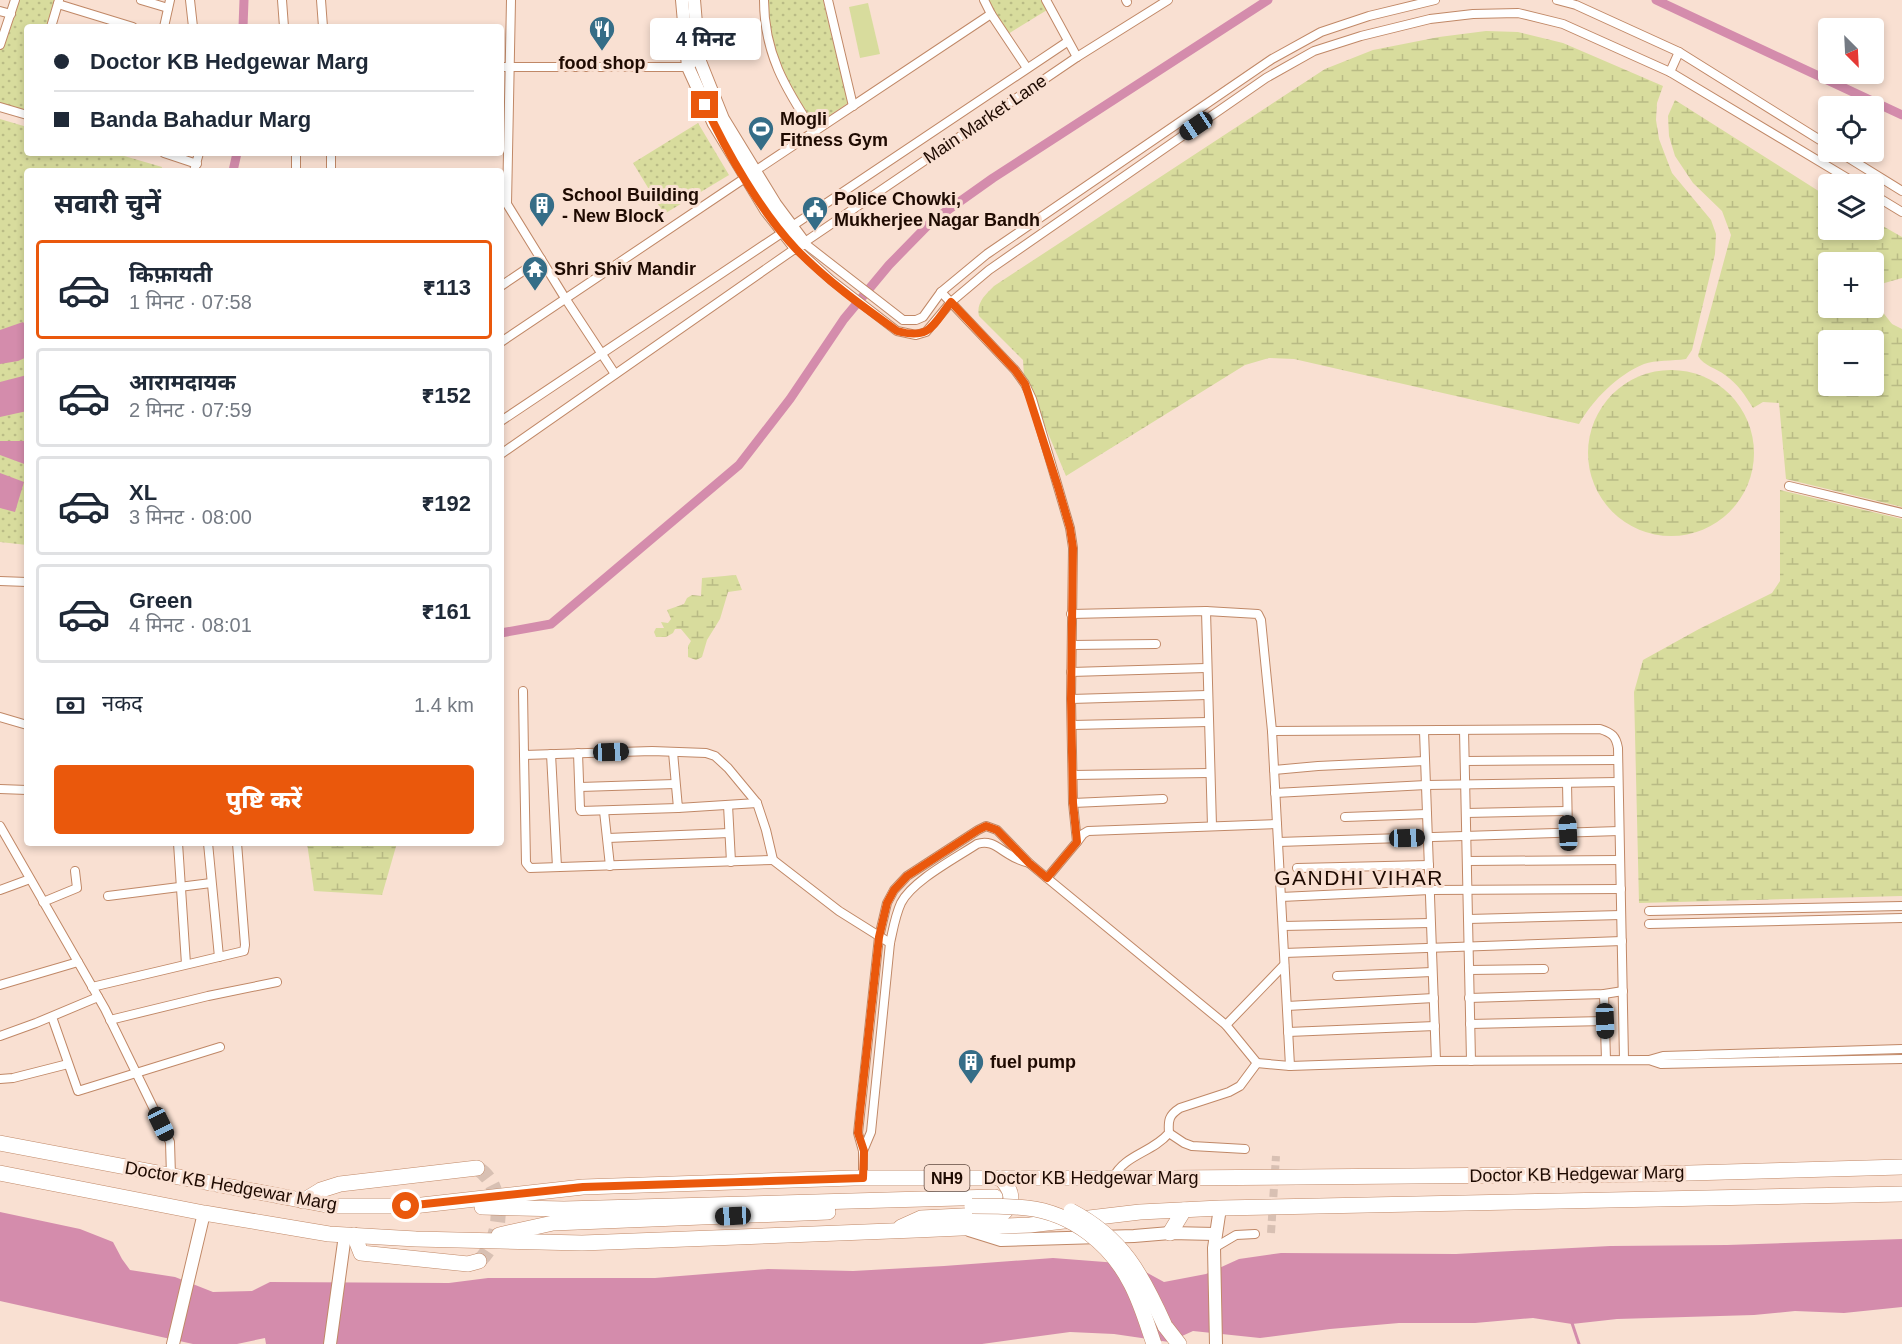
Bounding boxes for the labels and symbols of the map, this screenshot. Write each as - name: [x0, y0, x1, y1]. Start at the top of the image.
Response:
- restaurant icon: food shop: [587, 14, 617, 52]
- callout: 4 मिनट: [650, 18, 760, 60]
- north arrow: [1818, 18, 1884, 84]
- place label: food shop: [559, 53, 645, 73]
- street label: Main Market Lane: [920, 70, 1050, 168]
- route end: [691, 91, 718, 118]
- car: [1176, 108, 1216, 144]
- place label: Mogli Fitness Gym: [780, 109, 888, 150]
- sports icon: Mogli Fitness Gym: [746, 114, 776, 152]
- place label: School Building - New Block: [562, 185, 699, 226]
- place label: Police Chowki, Mukherjee Nagar Bandh: [834, 189, 1040, 230]
- building icon: School Building - New Block: [527, 190, 557, 228]
- public building icon: Police Chowki, Mukherjee Nagar Bandh: [800, 194, 830, 232]
- temple icon: Shri Shiv Mandir: [520, 254, 550, 292]
- place label: Shri Shiv Mandir: [554, 259, 696, 279]
- car: [593, 742, 629, 762]
- car: [1558, 815, 1578, 851]
- car: [1389, 828, 1425, 848]
- district label: GANDHI VIHAR: [1274, 866, 1444, 889]
- car: [1595, 1003, 1615, 1039]
- building icon: fuel pump: [956, 1047, 986, 1085]
- place label: fuel pump: [990, 1052, 1076, 1072]
- car: [145, 1104, 177, 1144]
- street label: Doctor KB Hedgewar Marg: [123, 1157, 339, 1215]
- street label: Doctor KB Hedgewar Marg: [1469, 1162, 1685, 1186]
- road number: NH9: [924, 1165, 970, 1191]
- street label: Doctor KB Hedgewar Marg: [983, 1168, 1199, 1188]
- route start: [392, 1192, 419, 1219]
- car: [715, 1206, 751, 1226]

